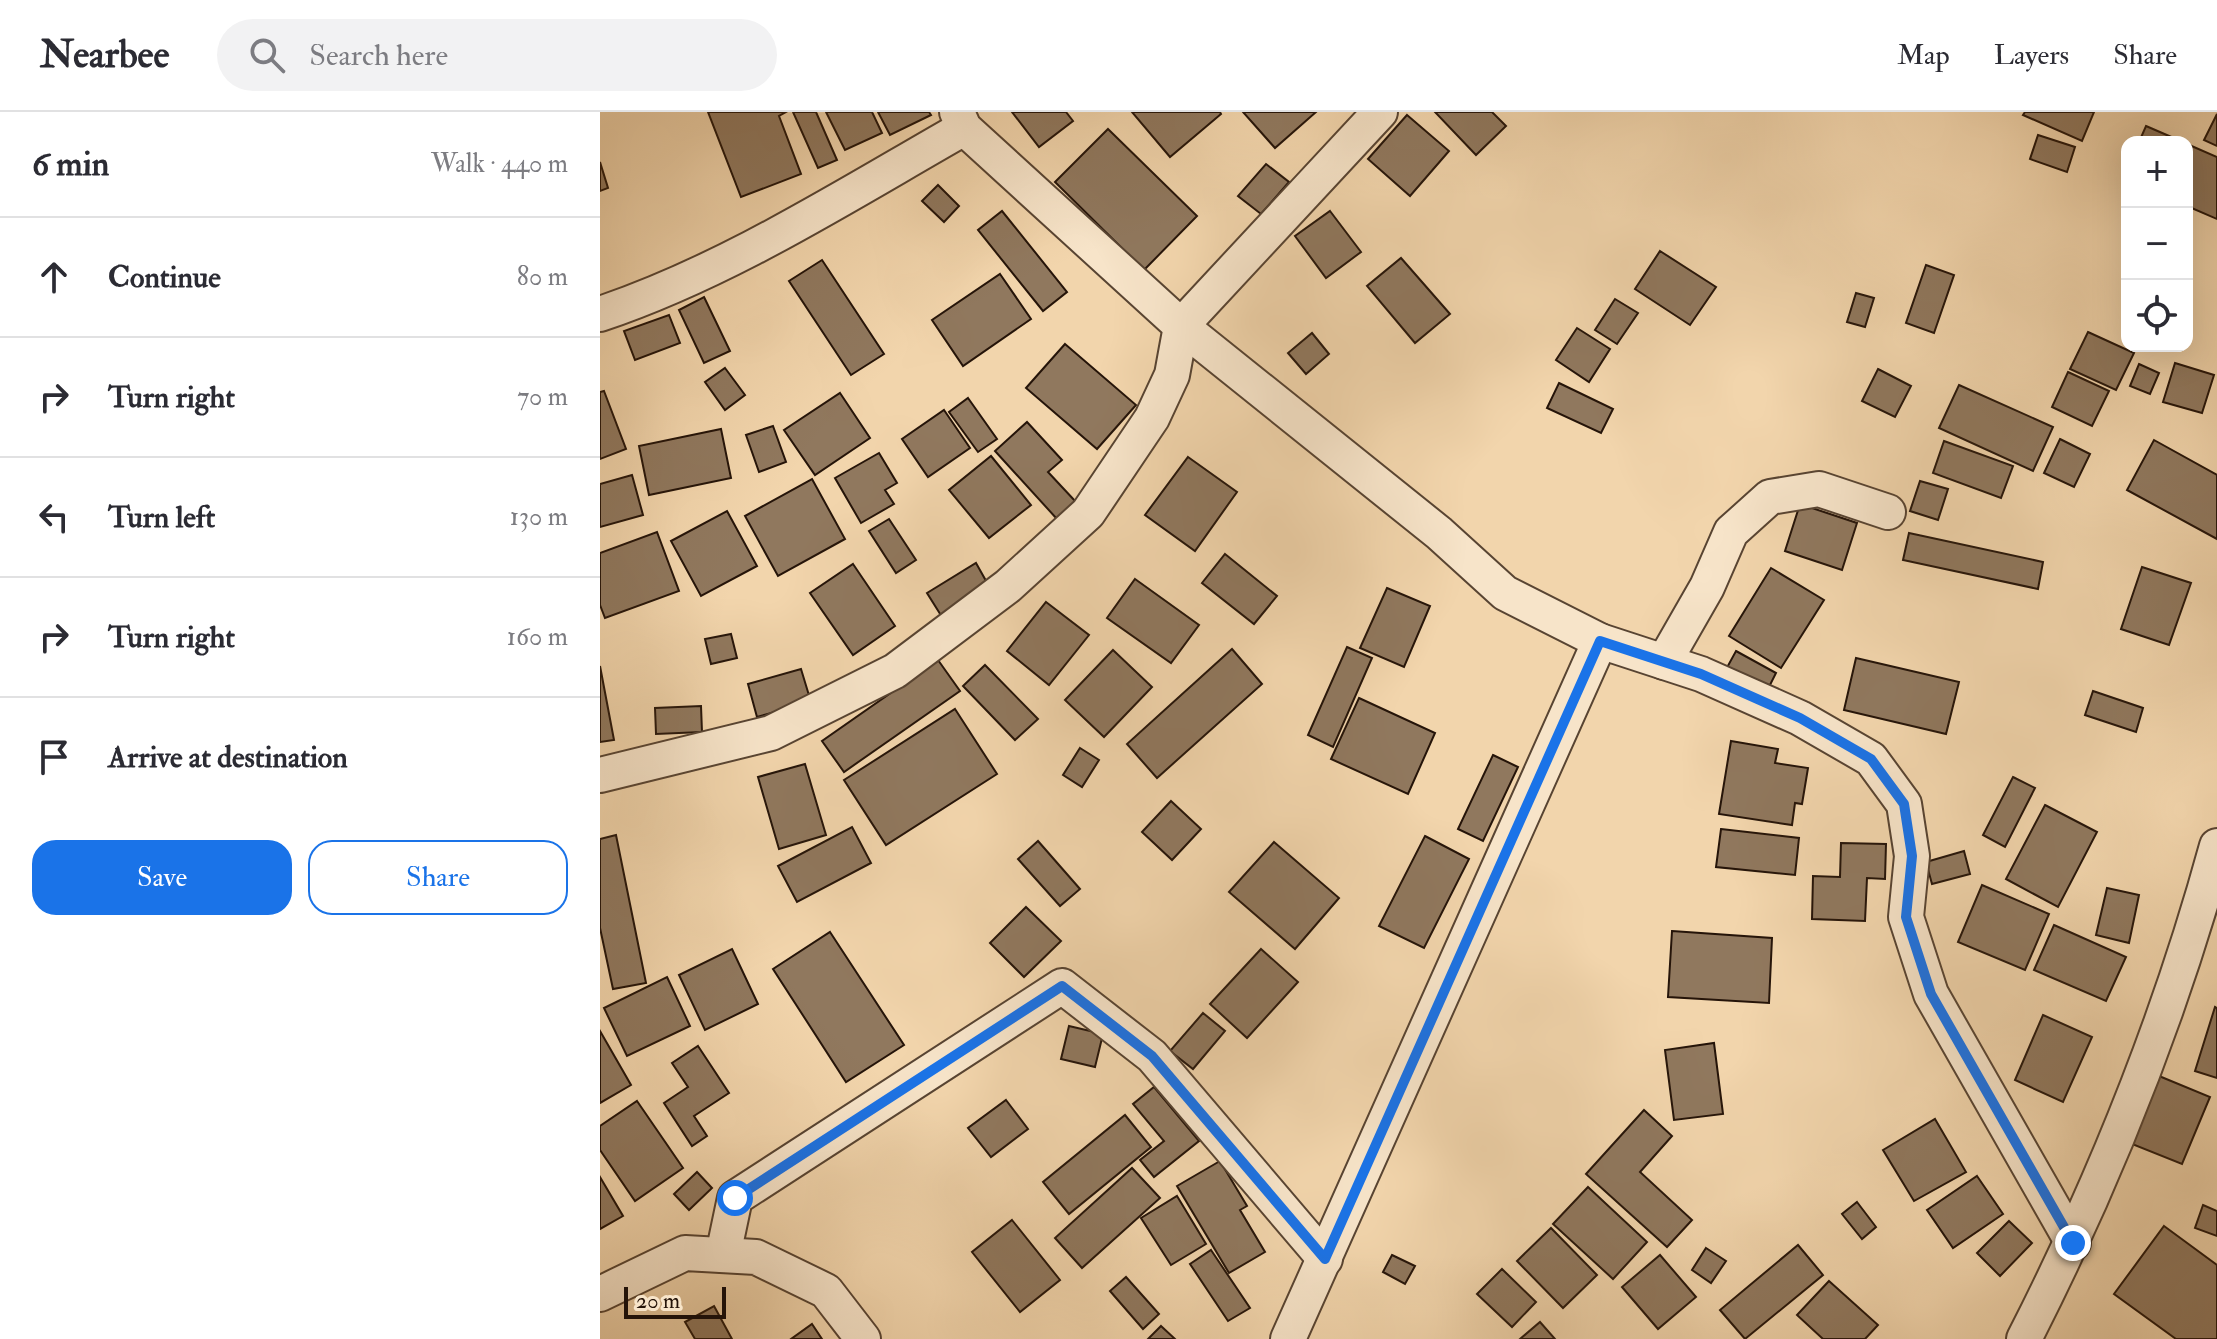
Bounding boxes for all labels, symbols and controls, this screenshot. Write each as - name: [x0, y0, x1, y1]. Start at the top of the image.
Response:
- search box: [217, 19, 777, 91]
- text: Nearbee: [40, 31, 169, 79]
- icon: search: [245, 33, 289, 77]
- text: Search here: [309, 37, 448, 74]
- text: Map: [1897, 38, 1950, 73]
- text: Layers: [1994, 38, 2069, 73]
- text: Share: [2113, 38, 2177, 73]
- map controls: [2121, 136, 2193, 352]
- button: +: [2121, 136, 2193, 208]
- text: 6 min: [32, 143, 109, 186]
- text: Walk · 440 m: [431, 148, 568, 180]
- button: −: [2121, 208, 2193, 280]
- icon: ahead: [32, 255, 76, 299]
- text: Continue: [108, 259, 221, 296]
- text: 80 m: [517, 261, 568, 293]
- button: locate: [2121, 280, 2193, 352]
- icon: right: [32, 375, 76, 419]
- text: Turn right: [108, 379, 235, 416]
- text: 70 m: [517, 381, 568, 413]
- icon: left: [32, 495, 76, 539]
- text: Turn left: [108, 499, 215, 536]
- text: 130 m: [510, 501, 568, 533]
- icon: right: [32, 615, 76, 659]
- text: Turn right: [108, 619, 235, 656]
- text: 160 m: [507, 621, 568, 653]
- icon: arrive: [32, 735, 76, 779]
- text: Arrive at destination: [108, 739, 348, 776]
- button: Save: [32, 840, 292, 915]
- button: Share: [308, 840, 568, 915]
- route start: [717, 1180, 753, 1216]
- route end: [2055, 1225, 2091, 1261]
- scale bar: [624, 1283, 726, 1319]
- text: 20 m: [636, 1287, 680, 1315]

